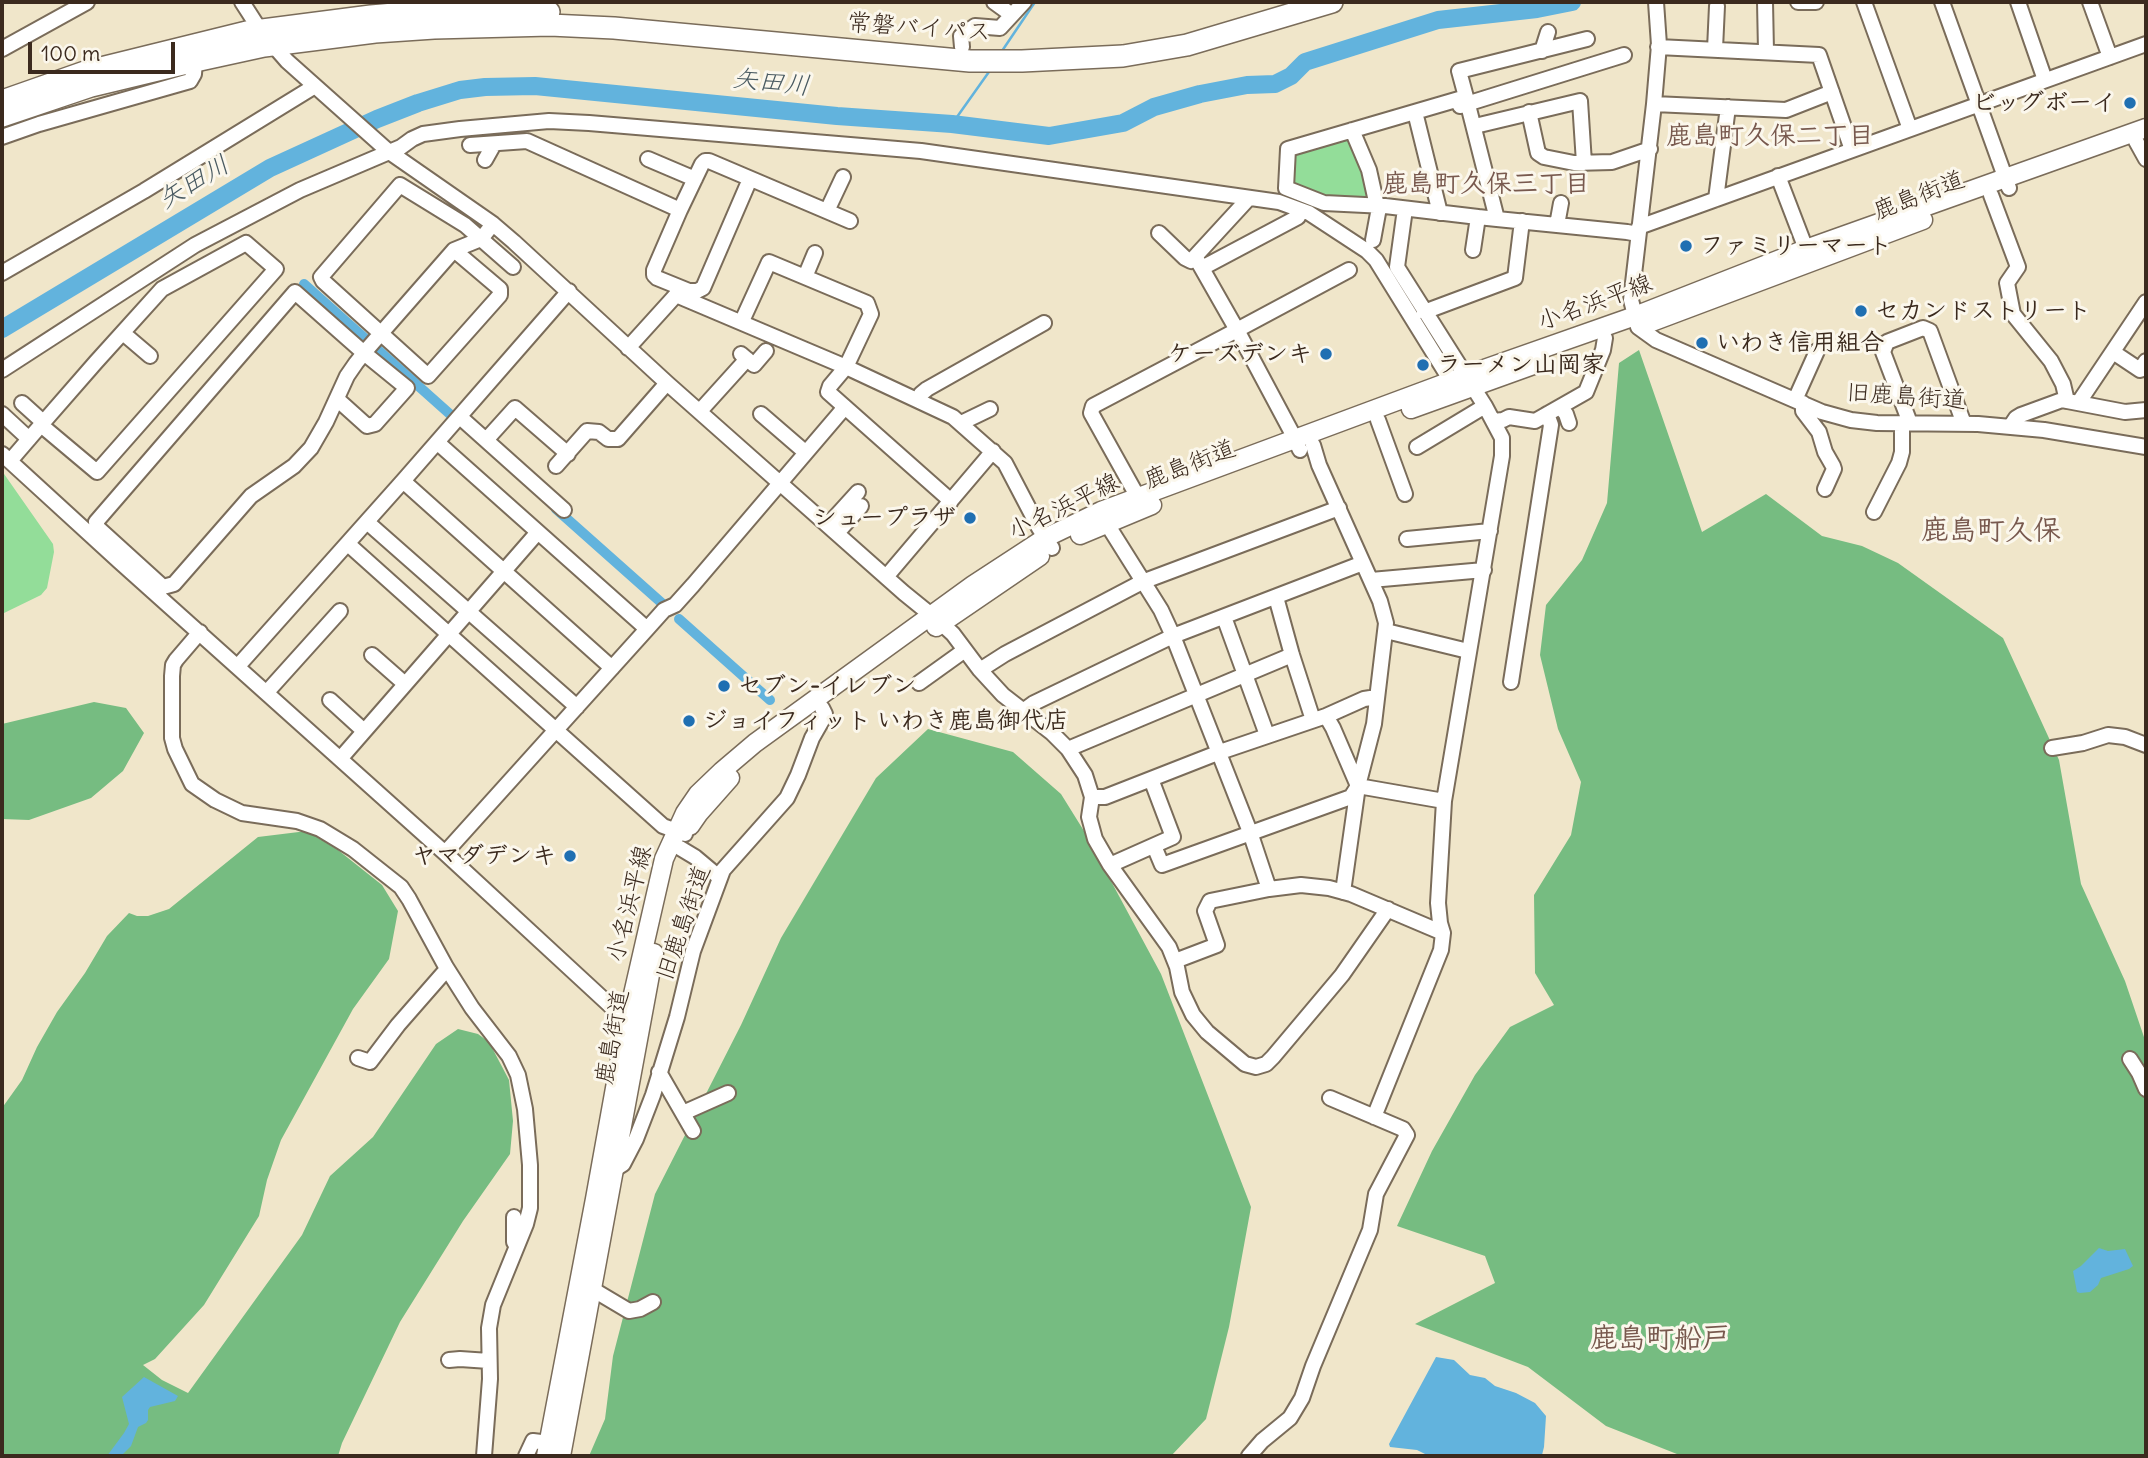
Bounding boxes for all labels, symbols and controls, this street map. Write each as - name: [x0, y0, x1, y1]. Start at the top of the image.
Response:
- street label: 常磐バイパス: [846, 9, 992, 47]
- scale bar: [32, 28, 178, 72]
- text: 100 m: [41, 40, 100, 67]
- water label: 矢田川: [731, 63, 811, 103]
- place label: ビッグボーイ: [1972, 89, 2116, 117]
- marker: ビッグボーイ: [2122, 95, 2138, 111]
- district label: 鹿島町久保二丁目: [1666, 121, 1874, 153]
- water label: 矢田川: [153, 150, 235, 216]
- street label: 鹿島街道: [1869, 165, 1969, 227]
- district label: 鹿島町久保三丁目: [1382, 169, 1590, 201]
- place label: ファミリーマート: [1700, 232, 1892, 260]
- marker: ファミリーマート: [1678, 238, 1694, 254]
- street label: 小名浜平線: [1534, 269, 1656, 337]
- place label: セカンドストリート: [1875, 297, 2091, 325]
- marker: セカンドストリート: [1853, 303, 1869, 319]
- place label: いわき信用組合: [1716, 329, 1884, 357]
- marker: いわき信用組合: [1694, 335, 1710, 351]
- place label: ケーズデンキ: [1168, 340, 1312, 368]
- marker: ケーズデンキ: [1318, 346, 1334, 362]
- place label: ラーメン山岡家: [1437, 351, 1605, 379]
- marker: ラーメン山岡家: [1415, 357, 1431, 373]
- street label: 旧鹿島街道: [1845, 378, 1967, 416]
- street label: 鹿島街道: [1140, 434, 1240, 496]
- street label: 小名浜平線: [1004, 468, 1124, 546]
- place label: シュープラザ: [812, 504, 956, 532]
- marker: シュープラザ: [962, 510, 978, 526]
- district label: 鹿島町久保: [1921, 514, 2061, 548]
- place label: セブン-イレブン: [738, 672, 916, 700]
- marker: セブン-イレブン: [716, 678, 732, 694]
- place label: ジョイフィット いわき鹿島御代店: [703, 707, 1069, 735]
- marker: ジョイフィット いわき鹿島御代店: [681, 713, 697, 729]
- place label: ヤマダデンキ: [412, 842, 556, 870]
- street label: 小名浜平線: [602, 842, 658, 966]
- marker: ヤマダデンキ: [562, 848, 578, 864]
- street label: 旧鹿島街道: [651, 862, 717, 984]
- street label: 鹿島街道: [590, 987, 636, 1087]
- district label: 鹿島町船戸: [1590, 1322, 1730, 1356]

